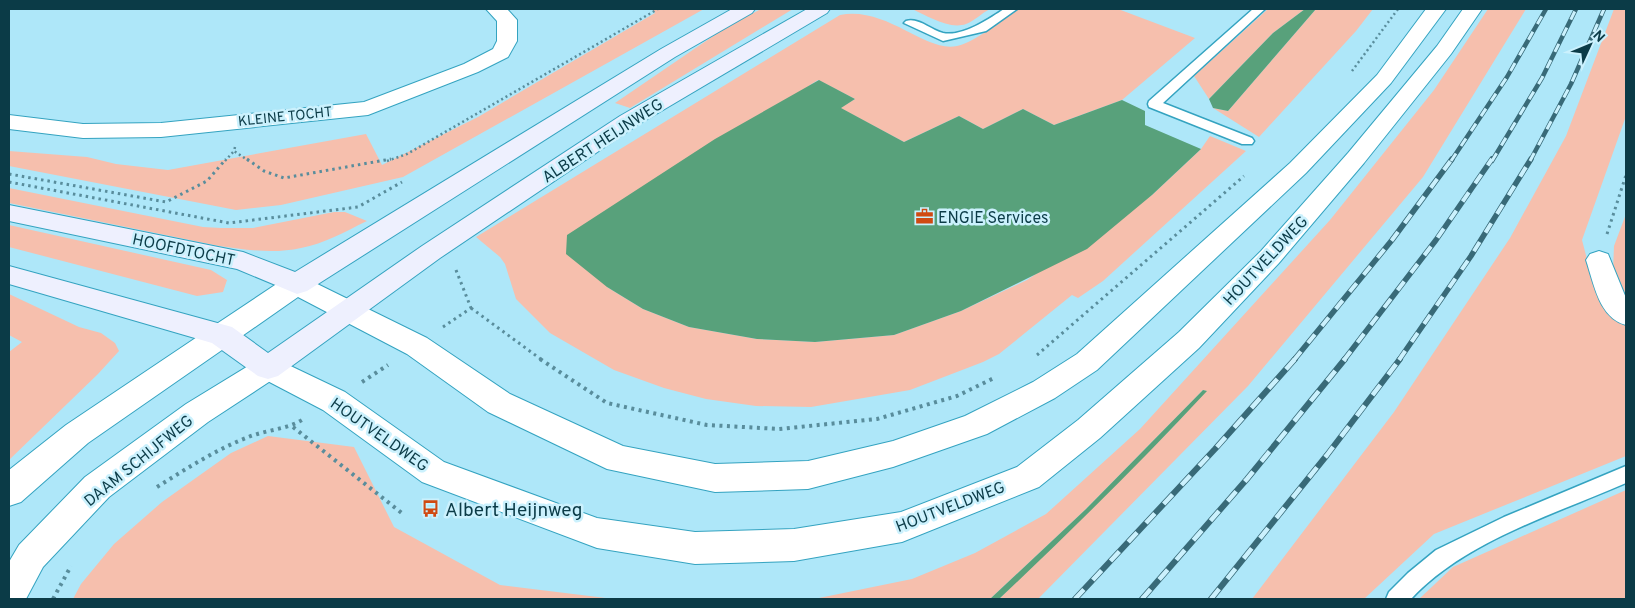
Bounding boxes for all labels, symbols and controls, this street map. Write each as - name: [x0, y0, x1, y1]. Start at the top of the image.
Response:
- north arrow: [1565, 20, 1615, 70]
- text: N: [1589, 27, 1608, 47]
- street label: ALBERT HEIJNWEG: [539, 95, 667, 188]
- street label: KLEINE TOCHT: [237, 104, 333, 131]
- office icon: ENGIE Services: [914, 207, 934, 227]
- place label: ENGIE Services: [938, 209, 1048, 229]
- street label: HOUTVELDWEG: [1220, 212, 1313, 310]
- street label: HOOFDTOCHT: [130, 230, 237, 272]
- street label: HOUTVELDWEG: [326, 394, 432, 477]
- street label: DAAM SCHIJFWEG: [81, 411, 198, 512]
- street label: HOUTVELDWEG: [893, 478, 1008, 538]
- bus stop icon: Albert Heijnweg: [421, 499, 441, 519]
- place label: Albert Heijnweg: [445, 499, 583, 523]

